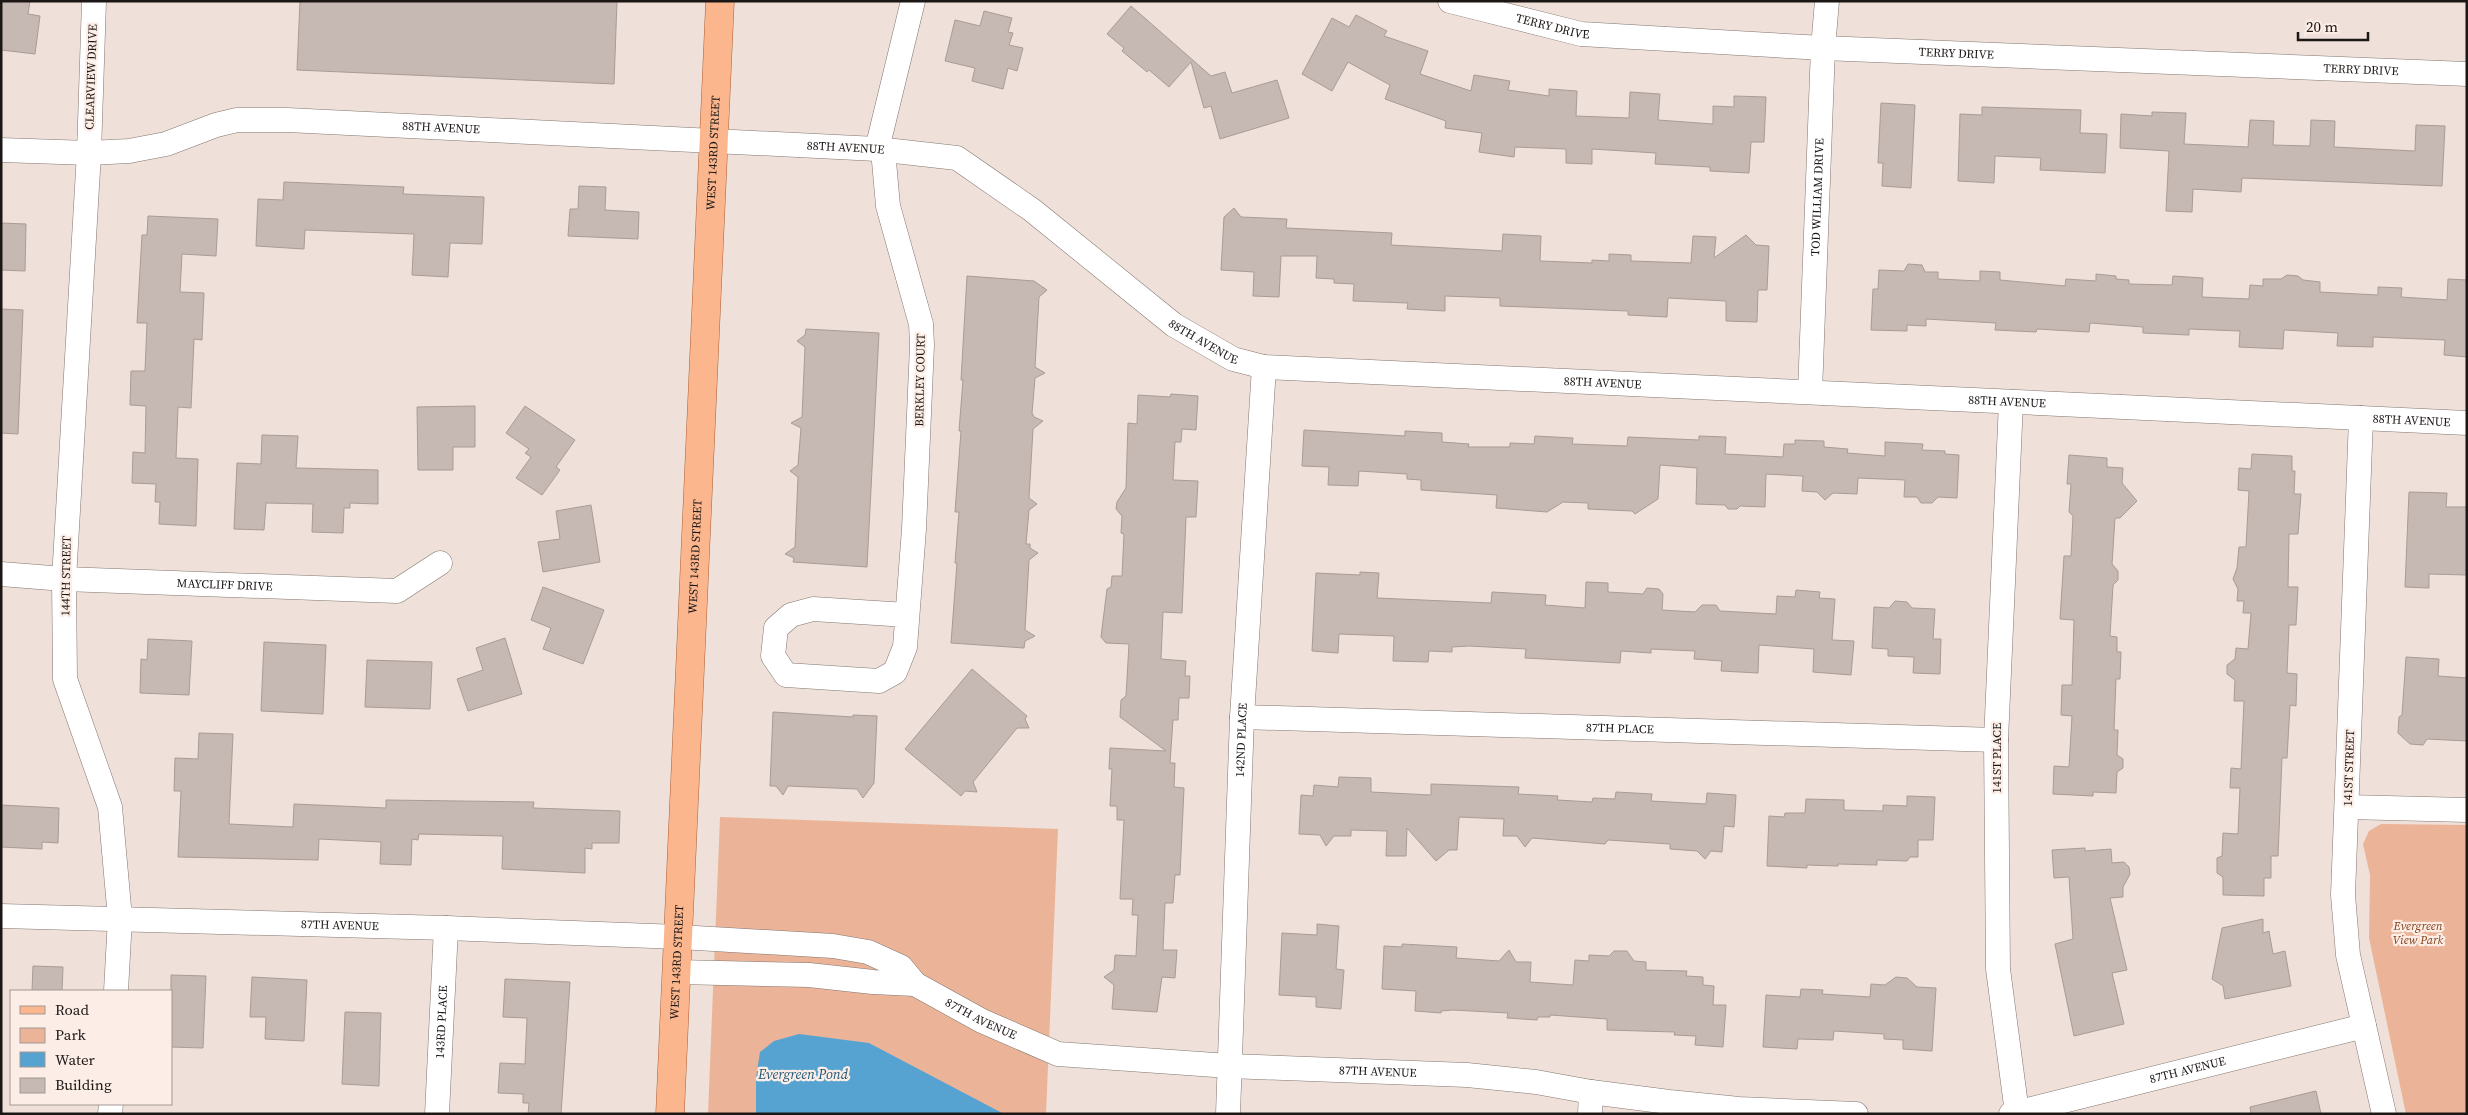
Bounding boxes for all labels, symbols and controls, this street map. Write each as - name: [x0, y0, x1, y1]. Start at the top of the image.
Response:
- street label: TERRY DRIVE: [1514, 10, 1590, 42]
- scale bar: [2298, 10, 2368, 42]
- text: 20 m: [2306, 16, 2338, 37]
- street label: CLEARVIEW DRIVE: [81, 24, 101, 130]
- street label: TERRY DRIVE: [1918, 44, 1994, 63]
- street label: TERRY DRIVE: [2323, 60, 2399, 79]
- street label: WEST 143RD STREET: [703, 95, 724, 211]
- street label: 88TH AVENUE: [402, 118, 480, 137]
- street label: 88TH AVENUE: [806, 138, 885, 158]
- street label: TOD WILLIAM DRIVE: [1807, 138, 1828, 256]
- street label: 88TH AVENUE: [1165, 316, 1240, 368]
- street label: BERKLEY COURT: [911, 332, 929, 427]
- street label: 88TH AVENUE: [1563, 373, 1642, 393]
- street label: 88TH AVENUE: [1968, 392, 2046, 411]
- street label: 88TH AVENUE: [2372, 411, 2451, 430]
- street label: WEST 143RD STREET: [684, 498, 706, 614]
- street label: 144TH STREET: [57, 535, 75, 616]
- street label: MAYCLIFF DRIVE: [176, 575, 273, 595]
- street label: 142ND PLACE: [1232, 703, 1251, 778]
- street label: 87TH PLACE: [1586, 719, 1654, 738]
- street label: 141ST PLACE: [1989, 723, 2005, 793]
- street label: 141ST STREET: [2340, 729, 2358, 807]
- street label: WEST 143RD STREET: [666, 904, 687, 1020]
- street label: 87TH AVENUE: [301, 916, 379, 934]
- park label: Evergreen View Park: [2393, 918, 2444, 948]
- street label: 143RD PLACE: [432, 985, 451, 1059]
- legend: [10, 990, 172, 1105]
- street label: 87TH AVENUE: [942, 994, 1019, 1043]
- text: Road: [55, 999, 89, 1020]
- text: Park: [55, 1024, 87, 1045]
- text: Water: [55, 1049, 96, 1070]
- street label: 87TH AVENUE: [2148, 1053, 2227, 1087]
- street label: 87TH AVENUE: [1338, 1062, 1417, 1081]
- water label: Evergreen Pond: [757, 1064, 849, 1084]
- text: Building: [55, 1074, 112, 1095]

